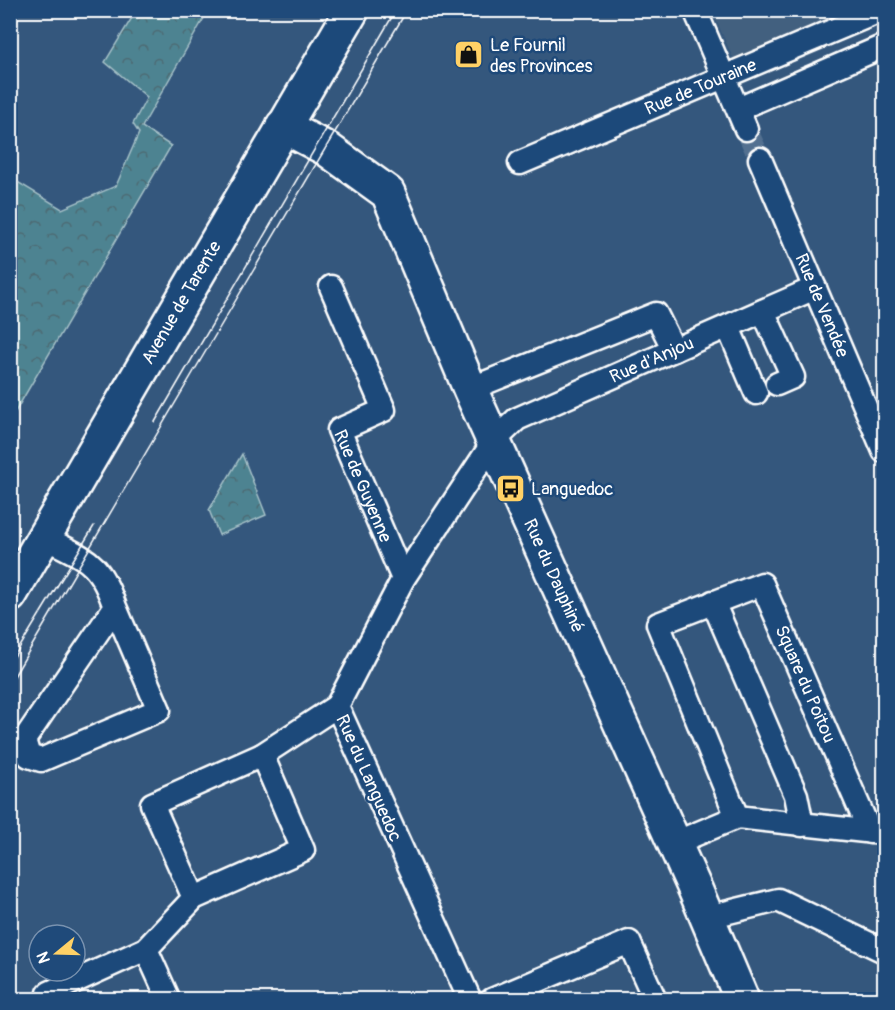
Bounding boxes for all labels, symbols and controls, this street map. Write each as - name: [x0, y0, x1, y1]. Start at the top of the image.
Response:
- place label: Le Fournil des Provinces: [490, 34, 593, 78]
- shop icon: Le Fournil des Provinces: [453, 39, 485, 71]
- street label: Rue de Touraine: [641, 53, 760, 121]
- street label: Avenue de Tarente: [136, 237, 227, 368]
- street label: Rue de Vendée: [789, 250, 854, 361]
- street label: Rue d'Anjou: [606, 332, 697, 389]
- street label: Rue de Guyenne: [328, 426, 397, 546]
- bus stop icon: Languedoc: [494, 473, 526, 505]
- place label: Languedoc: [531, 478, 613, 501]
- street label: Rue du Dauphiné: [518, 515, 589, 636]
- street label: Square du Poitou: [769, 622, 841, 746]
- street label: Rue du Languedoc: [330, 711, 407, 845]
- north arrow: [27, 923, 87, 983]
- text: N: [32, 949, 55, 966]

